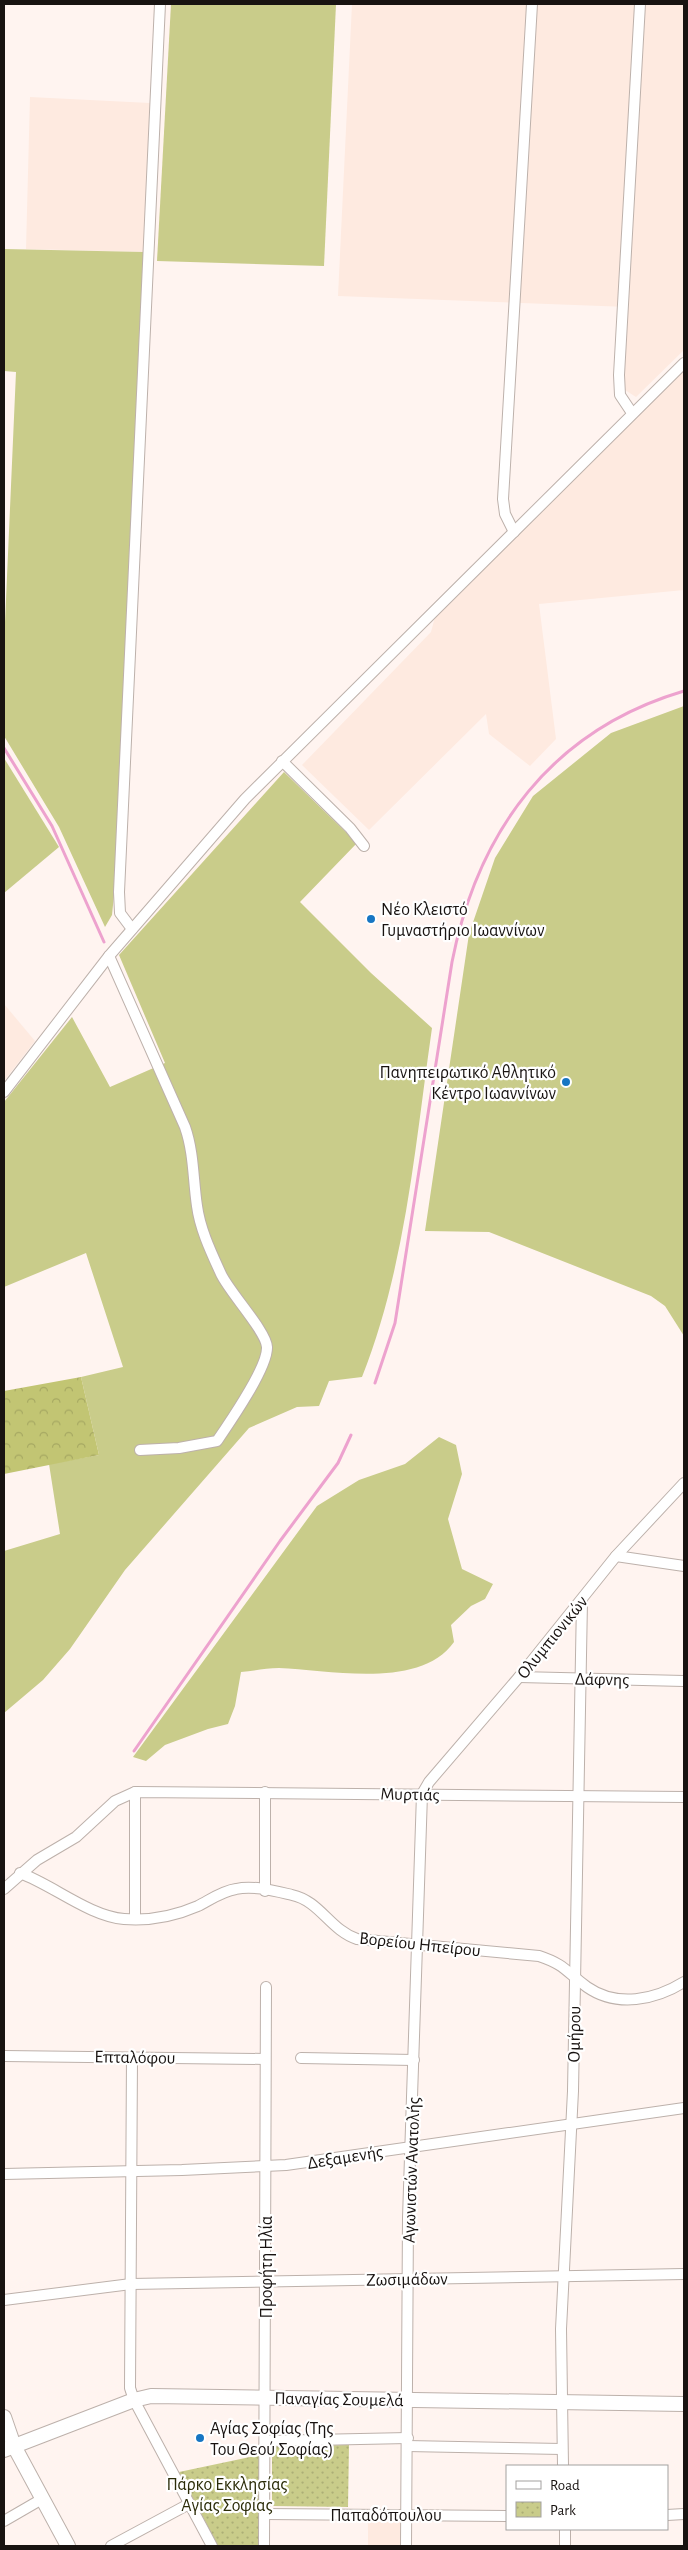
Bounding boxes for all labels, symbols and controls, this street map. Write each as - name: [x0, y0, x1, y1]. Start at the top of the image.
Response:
- place label: Νέο Κλειστό Γυμναστήριο Ιωαννίνων: [381, 901, 545, 940]
- marker: Νέο Κλειστό Γυμναστήριο Ιωαννίνων: [365, 913, 377, 925]
- place label: Πανηπειρωτικό Αθλητικό Κέντρο Ιωαννίνων: [380, 1064, 556, 1103]
- marker: Πανηπειρωτικό Αθλητικό Κέντρο Ιωαννίνων: [560, 1076, 572, 1088]
- street label: Ολυμπιονικών: [514, 1592, 592, 1683]
- street label: Δάφνης: [575, 1671, 629, 1689]
- street label: Μυρτιάς: [380, 1785, 440, 1805]
- street label: Βορείου Ηπείρου: [358, 1929, 482, 1960]
- street label: Ομήρου: [566, 2006, 584, 2062]
- street label: Επταλόφου: [94, 2048, 176, 2068]
- street label: Αγωνιστών Ανατολής: [400, 2097, 424, 2243]
- street label: Δεξαμενής: [306, 2143, 384, 2173]
- street label: Προφήτη Ηλία: [257, 2216, 276, 2318]
- street label: Ζωσιμάδων: [366, 2270, 448, 2290]
- street label: Παναγίας Σουμελά: [274, 2389, 404, 2410]
- place label: Αγίας Σοφίας (Της Του Θεού Σοφίας): [210, 2419, 334, 2459]
- marker: Αγίας Σοφίας (Της Του Θεού Σοφίας): [194, 2432, 206, 2444]
- legend: [506, 2465, 668, 2530]
- park label: Πάρκο Εκκλησίας Αγίας Σοφίας: [166, 2475, 288, 2515]
- text: Road: [550, 2478, 580, 2493]
- text: Park: [550, 2503, 576, 2518]
- street label: Παπαδόπουλου: [330, 2507, 442, 2525]

